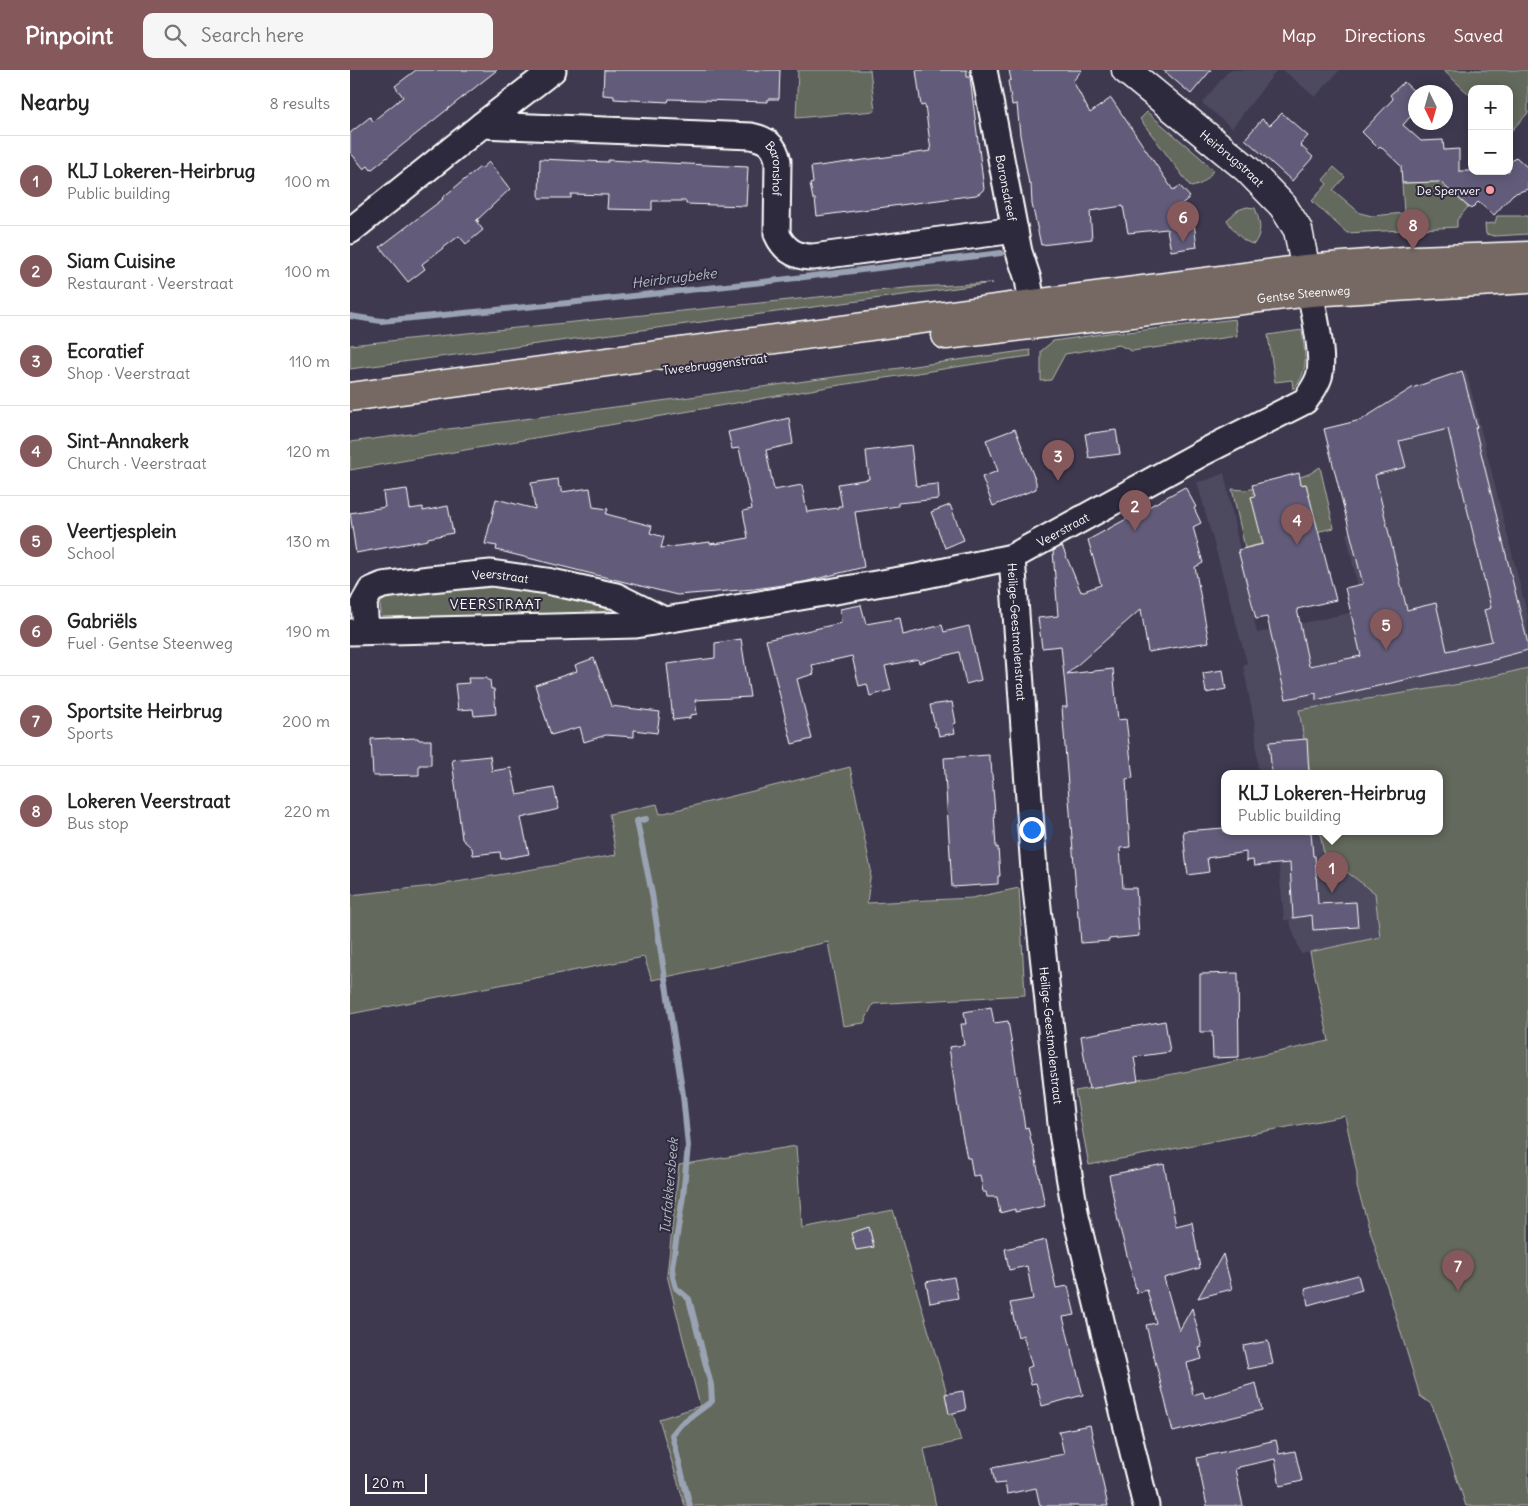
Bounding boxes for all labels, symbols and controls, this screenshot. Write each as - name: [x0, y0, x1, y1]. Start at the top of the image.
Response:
- search box: [143, 13, 493, 58]
- text: Pinpoint: [25, 20, 113, 50]
- icon: search: [161, 21, 189, 49]
- text: Search here: [201, 23, 304, 47]
- text: Map: [1281, 24, 1316, 47]
- text: Directions: [1344, 24, 1426, 47]
- text: Saved: [1454, 24, 1503, 47]
- north arrow: [1408, 85, 1453, 130]
- map controls: [1468, 85, 1513, 175]
- button: +: [1468, 85, 1513, 130]
- text: Nearby: [20, 89, 90, 116]
- text: 8 results: [269, 93, 330, 113]
- street label: Heirbrugstraat: [1197, 126, 1267, 190]
- button: −: [1468, 130, 1513, 175]
- street label: Baronshof: [763, 137, 786, 197]
- street label: Baronsdreef: [993, 153, 1021, 223]
- text: KLJ Lokeren-Heirbrug: [67, 159, 255, 183]
- text: 1: [33, 171, 39, 191]
- text: 100 m: [285, 171, 330, 191]
- text: Public building: [67, 183, 170, 203]
- place label: De Sperwer: [1416, 183, 1480, 198]
- marker: De Sperwer: [1484, 184, 1496, 196]
- pin: 6: [1167, 201, 1199, 242]
- pin: 8: [1397, 209, 1429, 250]
- text: Siam Cuisine: [67, 249, 176, 273]
- text: 2: [32, 261, 40, 281]
- text: 100 m: [285, 261, 330, 281]
- water label: Heirbrugbeke: [630, 264, 719, 292]
- text: Restaurant · Veerstraat: [67, 273, 233, 293]
- street label: Gentse Steenweg: [1256, 282, 1351, 306]
- text: Ecoratief: [67, 339, 144, 363]
- street label: Tweebruggenstraat: [662, 350, 768, 378]
- text: 3: [31, 351, 41, 371]
- text: 110 m: [289, 351, 330, 371]
- text: Shop · Veerstraat: [67, 363, 190, 383]
- text: Sint-Annakerk: [67, 429, 189, 453]
- pin: 3: [1042, 440, 1074, 481]
- text: 4: [31, 441, 41, 461]
- text: 120 m: [287, 441, 330, 461]
- text: Church · Veerstraat: [67, 453, 207, 473]
- pin: 2: [1119, 490, 1151, 531]
- pin: 4: [1281, 504, 1313, 545]
- street label: Veerstraat: [1034, 509, 1091, 550]
- text: Veertjesplein: [67, 519, 176, 543]
- text: 5: [31, 531, 41, 551]
- text: 130 m: [286, 531, 330, 551]
- text: School: [67, 543, 115, 563]
- street label: Heilige-Geestmolenstraat: [1005, 562, 1030, 701]
- street label: Veerstraat: [471, 565, 529, 586]
- district label: VEERSTRAAT: [450, 595, 542, 613]
- text: Gabriëls: [67, 609, 137, 633]
- pin: 5: [1370, 609, 1402, 650]
- text: 6: [31, 621, 41, 641]
- text: 190 m: [286, 621, 330, 641]
- text: Fuel · Gentse Steenweg: [67, 633, 233, 653]
- text: Sportsite Heirbrug: [67, 699, 223, 723]
- text: 7: [32, 711, 40, 731]
- text: 200 m: [282, 711, 330, 731]
- text: Sports: [67, 723, 113, 743]
- popup: [1221, 770, 1443, 835]
- text: KLJ Lokeren-Heirbrug: [1238, 781, 1426, 805]
- text: Lokeren Veerstraat: [67, 789, 231, 813]
- text: 8: [31, 801, 41, 821]
- text: 220 m: [284, 801, 330, 821]
- text: Public building: [1238, 805, 1341, 825]
- text: Bus stop: [67, 813, 129, 833]
- your location: [1019, 817, 1045, 843]
- pin: 1: [1316, 852, 1348, 893]
- street label: Heilige-Geestmolenstraat: [1037, 966, 1066, 1105]
- water label: Turfakkersbeek: [656, 1136, 682, 1235]
- pin: 7: [1442, 1250, 1474, 1291]
- scale bar: [365, 1471, 428, 1494]
- text: 20 m: [372, 1474, 405, 1492]

